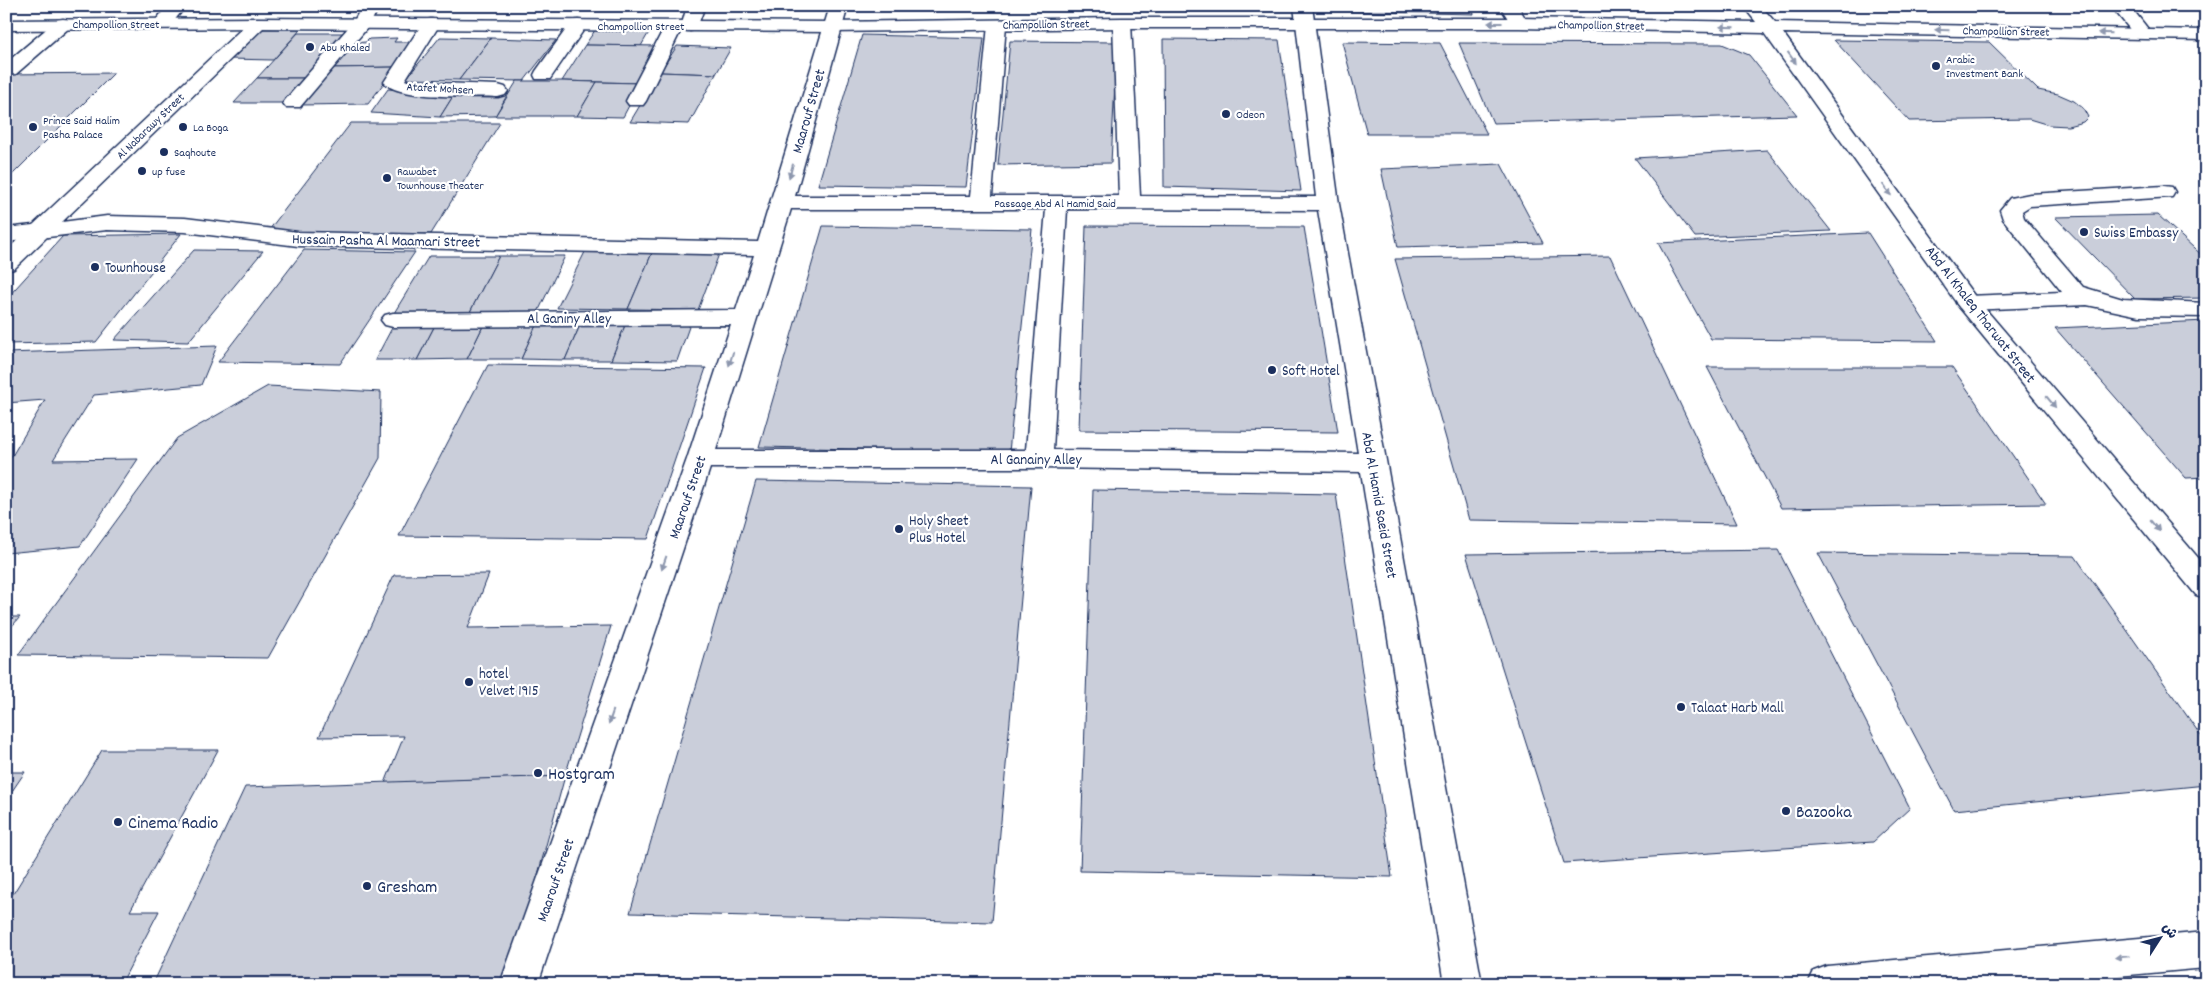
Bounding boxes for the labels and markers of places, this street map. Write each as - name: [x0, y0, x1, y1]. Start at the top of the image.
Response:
- place label: Abu Khaled: [320, 40, 370, 57]
- marker: Abu Khaled: [304, 41, 316, 53]
- place label: Arabic Investment Bank: [1946, 52, 2023, 83]
- marker: Arabic Investment Bank: [1930, 60, 1942, 72]
- place label: Odeon: [1236, 107, 1265, 124]
- marker: Odeon: [1220, 108, 1232, 120]
- place label: Prince Said Halim Pasha Palace: [43, 113, 120, 144]
- place label: La Boga: [193, 120, 229, 137]
- marker: Prince Said Halim Pasha Palace: [27, 121, 39, 133]
- marker: La Boga: [177, 121, 189, 133]
- place label: Saqhoute: [174, 145, 216, 162]
- marker: Saqhoute: [158, 146, 170, 158]
- place label: up fuse: [152, 164, 185, 181]
- place label: Rawabet Townhouse Theater: [397, 164, 484, 195]
- marker: up fuse: [136, 165, 148, 177]
- marker: Rawabet Townhouse Theater: [381, 172, 393, 184]
- place label: Swiss Embassy: [2094, 223, 2179, 245]
- marker: Swiss Embassy: [2078, 226, 2090, 238]
- place label: Townhouse: [105, 258, 166, 280]
- marker: Townhouse: [89, 261, 101, 273]
- place label: Soft Hotel: [1282, 361, 1340, 383]
- marker: Soft Hotel: [1266, 364, 1278, 376]
- place label: Holy Sheet Plus Hotel: [909, 511, 969, 550]
- marker: Holy Sheet Plus Hotel: [893, 523, 905, 535]
- place label: hotel Velvet 1915: [479, 664, 539, 703]
- marker: hotel Velvet 1915: [463, 676, 475, 688]
- place label: Talaat Harb Mall: [1691, 698, 1784, 720]
- marker: Talaat Harb Mall: [1675, 701, 1687, 713]
- place label: Hostgram: [548, 763, 615, 788]
- marker: Hostgram: [532, 767, 544, 779]
- place label: Bazooka: [1796, 801, 1852, 826]
- marker: Bazooka: [1780, 805, 1792, 817]
- place label: Cinema Radio: [128, 812, 218, 837]
- marker: Cinema Radio: [112, 816, 124, 828]
- place label: Gresham: [377, 876, 437, 901]
- marker: Gresham: [361, 880, 373, 892]

